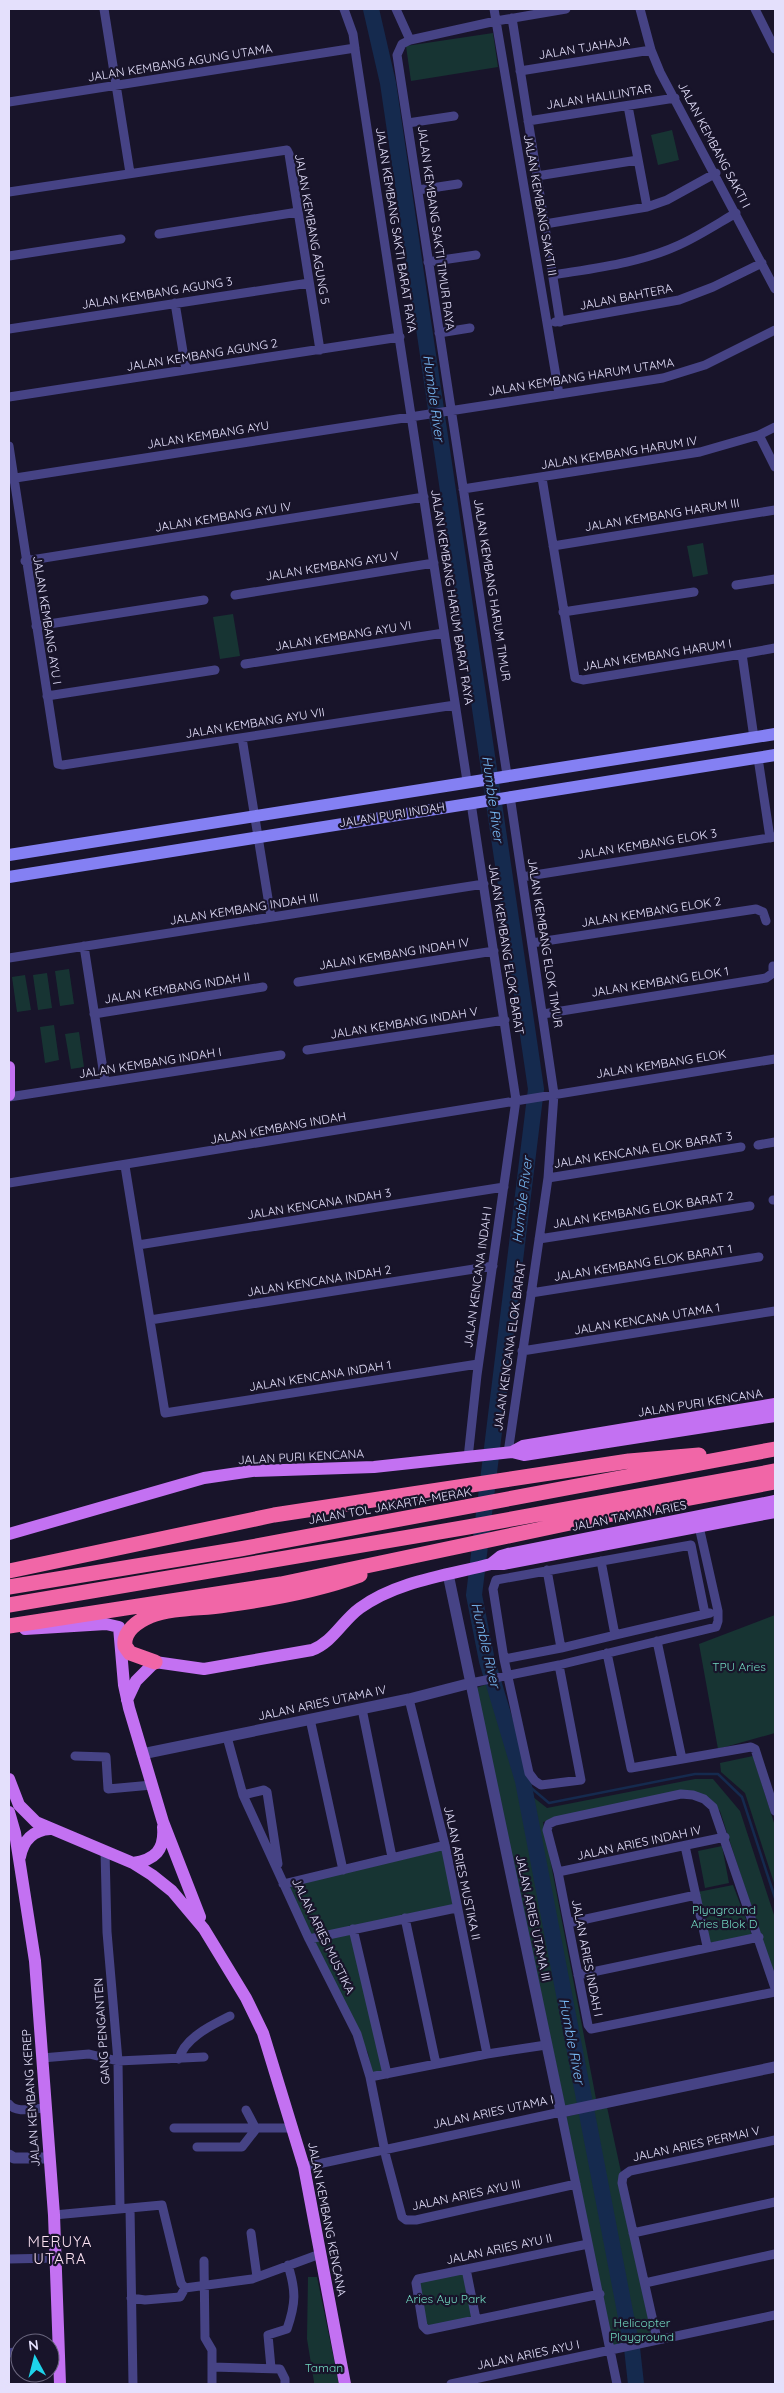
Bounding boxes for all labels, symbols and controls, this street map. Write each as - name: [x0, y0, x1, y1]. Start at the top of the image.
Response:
- street label: JALAN TJAHAJA: [537, 33, 631, 62]
- street label: JALAN KEMBANG AGUNG UTAMA: [86, 40, 274, 85]
- street label: JALAN KEMBANG SAKTI I: [675, 79, 754, 210]
- street label: JALAN HALILINTAR: [545, 81, 653, 112]
- street label: JALAN KEMBANG SAKTI TIMUR RAYA: [415, 124, 458, 332]
- street label: JALAN KEMBANG SAKTI BARAT RAYA: [373, 126, 420, 334]
- street label: JALAN KEMBANG SAKTI II: [521, 133, 560, 277]
- street label: JALAN KEMBANG AGUNG 5: [292, 152, 333, 305]
- street label: JALAN KEMBANG AGUNG 3: [80, 273, 233, 312]
- street label: JALAN BAHTERA: [578, 280, 674, 313]
- street label: JALAN KEMBANG AGUNG 2: [125, 335, 279, 374]
- water label: Humble River: [419, 354, 449, 444]
- street label: JALAN KEMBANG HARUM UTAMA: [487, 354, 675, 399]
- street label: JALAN KEMBANG AYU: [146, 417, 270, 452]
- street label: JALAN KEMBANG HARUM IV: [539, 433, 698, 472]
- street label: JALAN KEMBANG HARUM BARAT RAYA: [428, 488, 477, 706]
- street label: JALAN KEMBANG HARUM III: [583, 495, 740, 534]
- street label: JALAN KEMBANG AYU IV: [154, 498, 292, 535]
- street label: JALAN KEMBANG HARUM TIMUR: [471, 498, 514, 682]
- street label: JALAN KEMBANG AYU V: [264, 548, 400, 583]
- street label: JALAN KEMBANG AYU I: [30, 555, 65, 685]
- street label: JALAN KEMBANG AYU VI: [274, 617, 412, 654]
- street label: JALAN KEMBANG HARUM I: [581, 635, 732, 674]
- street label: JALAN KEMBANG AYU VII: [184, 704, 326, 741]
- water label: Humble River: [478, 755, 508, 845]
- street label: JALAN PURI INDAH: [338, 799, 446, 830]
- street label: JALAN KEMBANG ELOK 3: [576, 825, 718, 862]
- street label: JALAN KEMBANG ELOK TIMUR: [525, 857, 566, 1029]
- street label: JALAN KEMBANG ELOK BARAT: [486, 862, 527, 1036]
- street label: JALAN KEMBANG INDAH III: [168, 889, 319, 928]
- street label: JALAN KEMBANG ELOK 2: [580, 893, 722, 930]
- street label: JALAN KEMBANG INDAH IV: [318, 934, 470, 973]
- street label: JALAN KEMBANG ELOK 1: [590, 963, 730, 1000]
- street label: JALAN KEMBANG INDAH II: [103, 969, 251, 1006]
- street label: JALAN KEMBANG INDAH V: [329, 1003, 479, 1042]
- street label: JALAN KEMBANG INDAH I: [77, 1044, 222, 1081]
- street label: JALAN KEMBANG ELOK: [595, 1046, 727, 1081]
- street label: JALAN KEMBANG INDAH: [209, 1108, 347, 1147]
- street label: JALAN KENCANA ELOK BARAT 3: [552, 1128, 733, 1171]
- water label: Humble River: [508, 1154, 536, 1244]
- street label: JALAN KENCANA INDAH 3: [246, 1185, 392, 1222]
- street label: JALAN KEMBANG ELOK BARAT 2: [551, 1188, 735, 1231]
- street label: JALAN KENCANA INDAH I: [460, 1205, 495, 1349]
- street label: JALAN KEMBANG ELOK BARAT 1: [552, 1241, 733, 1284]
- street label: JALAN KENCANA ELOK BARAT: [490, 1260, 529, 1432]
- street label: JALAN KENCANA INDAH 2: [246, 1262, 393, 1299]
- street label: JALAN KENCANA UTAMA 1: [573, 1300, 721, 1337]
- street label: JALAN KENCANA INDAH 1: [248, 1357, 392, 1394]
- street label: JALAN PURI KENCANA: [636, 1385, 764, 1420]
- street label: JALAN PURI KENCANA: [237, 1446, 365, 1467]
- street label: JALAN TOL JAKARTA–MERAK: [307, 1484, 473, 1527]
- street label: JALAN TAMAN ARIES: [570, 1497, 688, 1534]
- water label: Humble River: [467, 1601, 505, 1691]
- park label: TPU Aries: [712, 1659, 766, 1674]
- street label: JALAN ARIES UTAMA IV: [256, 1682, 388, 1723]
- street label: JALAN ARIES MUSTIKA II: [441, 1804, 484, 1941]
- street label: JALAN ARIES INDAH IV: [575, 1822, 703, 1863]
- street label: JALAN ARIES UTAMA III: [513, 1853, 554, 1983]
- street label: JALAN ARIES MUSTIKA: [289, 1875, 358, 1997]
- street label: JALAN ARIES INDAH I: [569, 1898, 606, 2018]
- park label: Plyaground Aries Blok D: [691, 1902, 758, 1931]
- street label: GANG PENGANTEN: [90, 1977, 113, 2085]
- water label: Humble River: [555, 1997, 589, 2087]
- street label: JALAN KEMBANG KEREP: [18, 2029, 43, 2168]
- street label: JALAN ARIES UTAMA I: [431, 2091, 555, 2132]
- street label: JALAN ARIES PERMAI V: [631, 2123, 761, 2164]
- street label: JALAN KEMBANG KENCANA: [305, 2140, 350, 2298]
- street label: JALAN ARIES AYU III: [410, 2176, 522, 2213]
- street label: JALAN ARIES AYU II: [445, 2230, 553, 2267]
- district label: MERUYA UTARA: [28, 2232, 92, 2268]
- park label: Aries Ayu Park: [406, 2291, 486, 2306]
- park label: Helicopter Playground: [610, 2315, 674, 2344]
- north arrow: [10, 2333, 60, 2383]
- text: N: [27, 2336, 40, 2355]
- street label: JALAN ARIES AYU I: [475, 2336, 581, 2373]
- park label: Taman: [305, 2360, 343, 2375]

